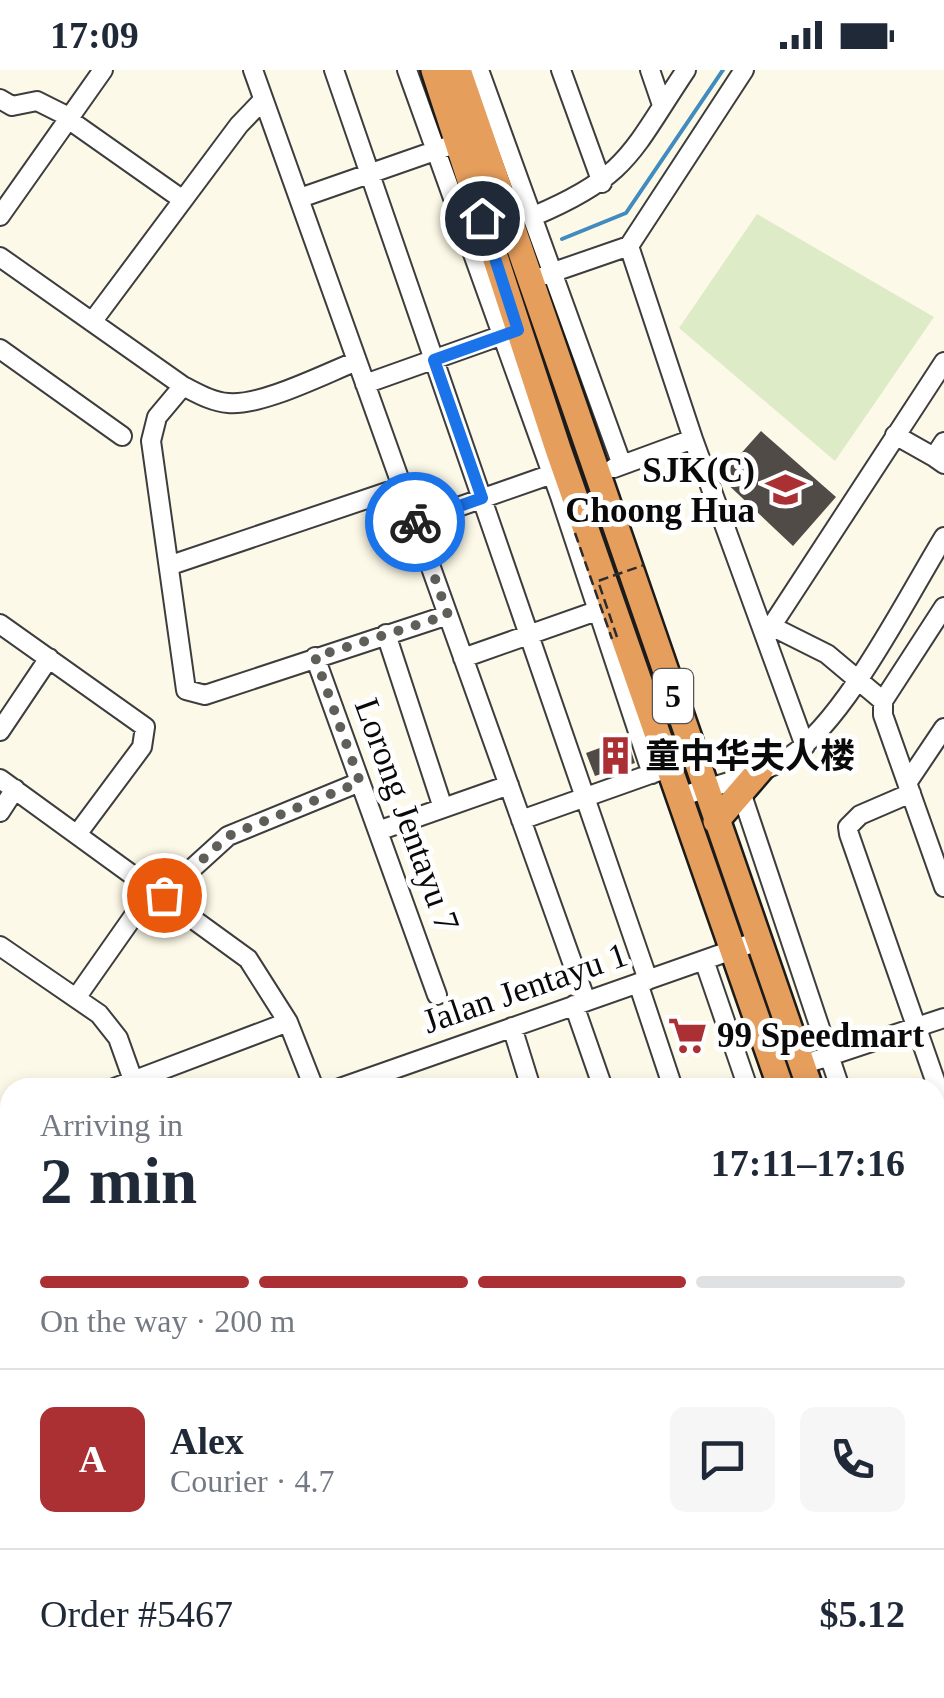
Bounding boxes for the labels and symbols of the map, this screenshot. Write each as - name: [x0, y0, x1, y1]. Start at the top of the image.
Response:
- pin: [440, 176, 525, 261]
- place label: SJK(C) Choong Hua: [565, 451, 755, 530]
- school or university icon: SJK(C) Choong Hua: [764, 469, 806, 511]
- courier: [365, 472, 465, 572]
- road number: 5: [653, 669, 693, 723]
- street label: Lorong Jentayu 7: [347, 693, 467, 937]
- building icon: 童中华夫人楼: [594, 735, 636, 777]
- place label: 童中华夫人楼: [645, 737, 855, 776]
- pin: [122, 853, 207, 938]
- street label: Jalan Jentayu 1: [418, 935, 632, 1041]
- supermarket icon: 99 Speedmart: [666, 1014, 708, 1056]
- place label: 99 Speedmart: [717, 1016, 924, 1055]

